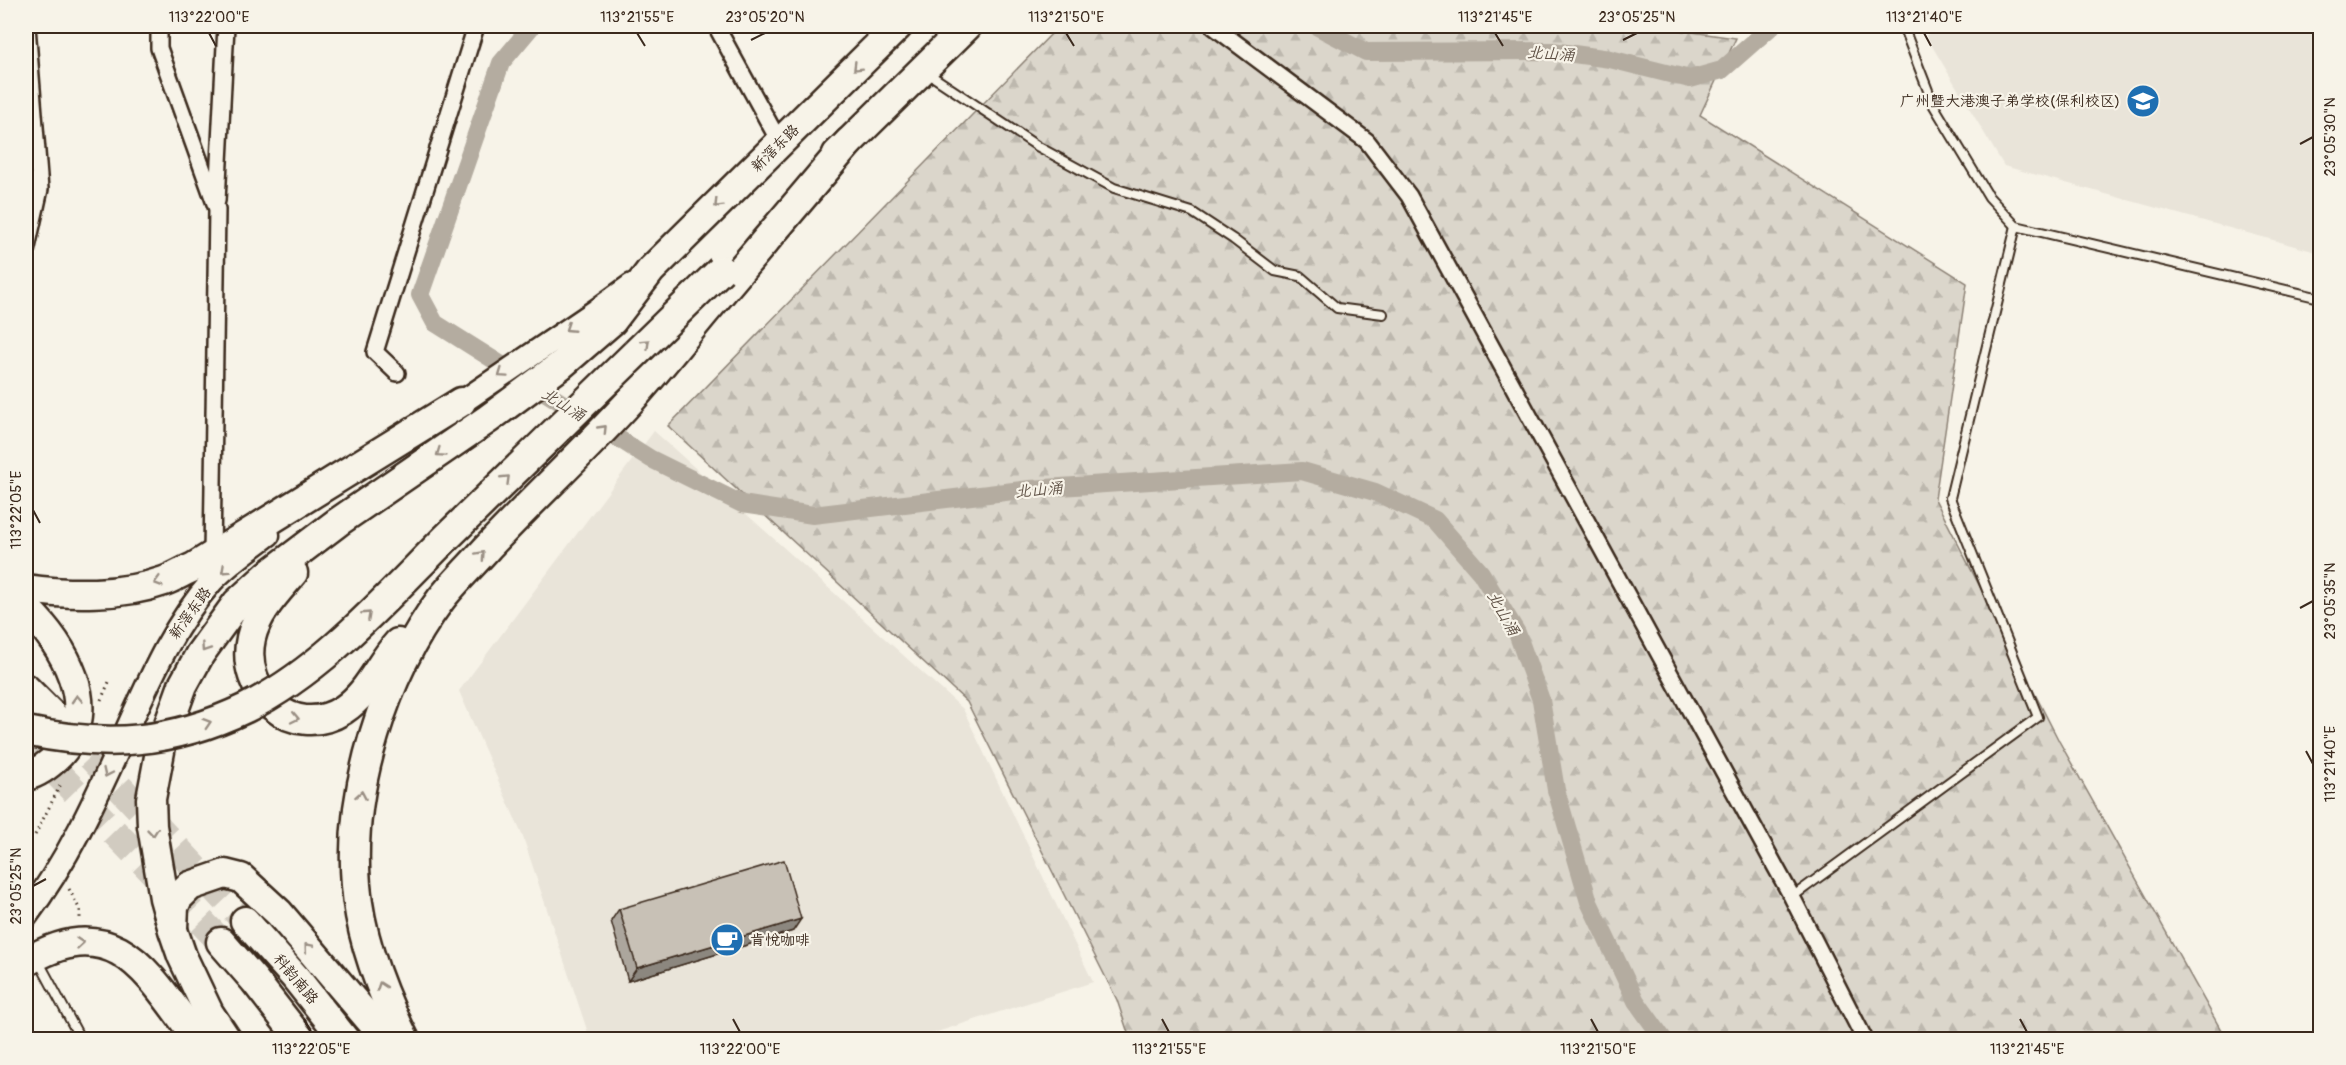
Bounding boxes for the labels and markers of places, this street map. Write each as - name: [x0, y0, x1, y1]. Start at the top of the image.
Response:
- school or university icon: 广州暨大港澳子弟学校(保利校区): [2125, 83, 2161, 119]
- place label: 广州暨大港澳子弟学校(保利校区): [1900, 92, 2120, 111]
- cafe icon: 肯悦咖啡: [709, 922, 745, 958]
- place label: 肯悦咖啡: [750, 931, 810, 950]

